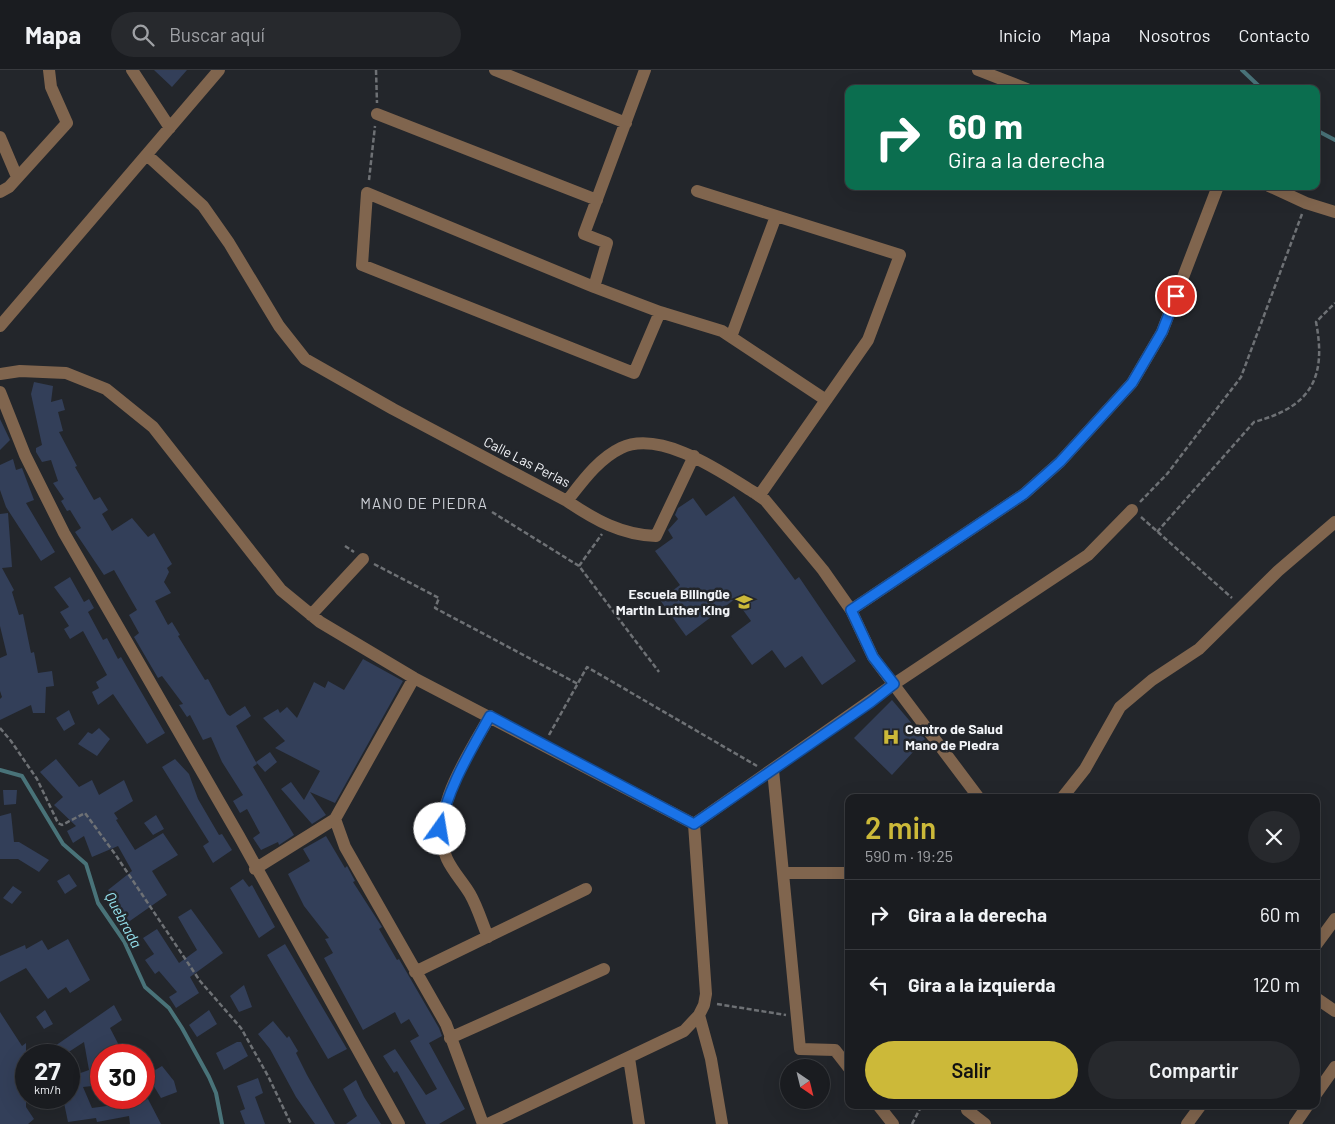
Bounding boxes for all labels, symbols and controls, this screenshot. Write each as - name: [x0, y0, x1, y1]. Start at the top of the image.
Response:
- search box: [111, 12, 461, 57]
- text: Mapa: [25, 20, 81, 49]
- icon: search: [129, 21, 157, 49]
- text: Buscar aquí: [169, 23, 265, 46]
- text: Inicio: [999, 24, 1041, 46]
- text: Mapa: [1069, 24, 1111, 46]
- text: Nosotros: [1139, 24, 1210, 46]
- text: Contacto: [1238, 24, 1310, 46]
- text: 60 m: [948, 104, 1023, 146]
- icon: right: [865, 105, 930, 170]
- text: Gira a la derecha: [948, 146, 1105, 172]
- pin: [1155, 275, 1197, 317]
- icon: arrive: [1162, 282, 1190, 310]
- street label: Calle Las Perlas: [481, 433, 573, 491]
- district label: MANO DE PIEDRA: [360, 494, 488, 512]
- place label: Escuela Bilingüe Martin Luther King: [616, 585, 730, 618]
- school or university icon: Escuela Bilingüe Martin Luther King: [734, 592, 754, 612]
- place label: Centro de Salud Mano de Piedra: [905, 720, 1003, 753]
- hospital icon: Centro de Salud Mano de Piedra: [881, 727, 901, 747]
- position arrow: [413, 802, 465, 854]
- text: 2 min: [865, 809, 936, 845]
- button: close: [1248, 811, 1300, 863]
- text: 590 m · 19:25: [865, 846, 953, 865]
- water label: Quebrada: [102, 888, 146, 951]
- icon: right: [865, 901, 893, 929]
- text: Gira a la derecha: [908, 903, 1047, 926]
- text: 60 m: [1260, 903, 1300, 926]
- icon: left: [865, 971, 893, 999]
- text: Gira a la izquierda: [908, 973, 1056, 996]
- text: 120 m: [1253, 973, 1300, 996]
- button: Salir: [865, 1041, 1078, 1099]
- button: Compartir: [1088, 1041, 1300, 1099]
- speed limit sign: 30: [90, 1044, 155, 1109]
- text: 27: [34, 1055, 61, 1085]
- north arrow: [780, 1059, 830, 1109]
- map controls: [780, 1059, 830, 1109]
- text: km/h: [34, 1082, 61, 1096]

